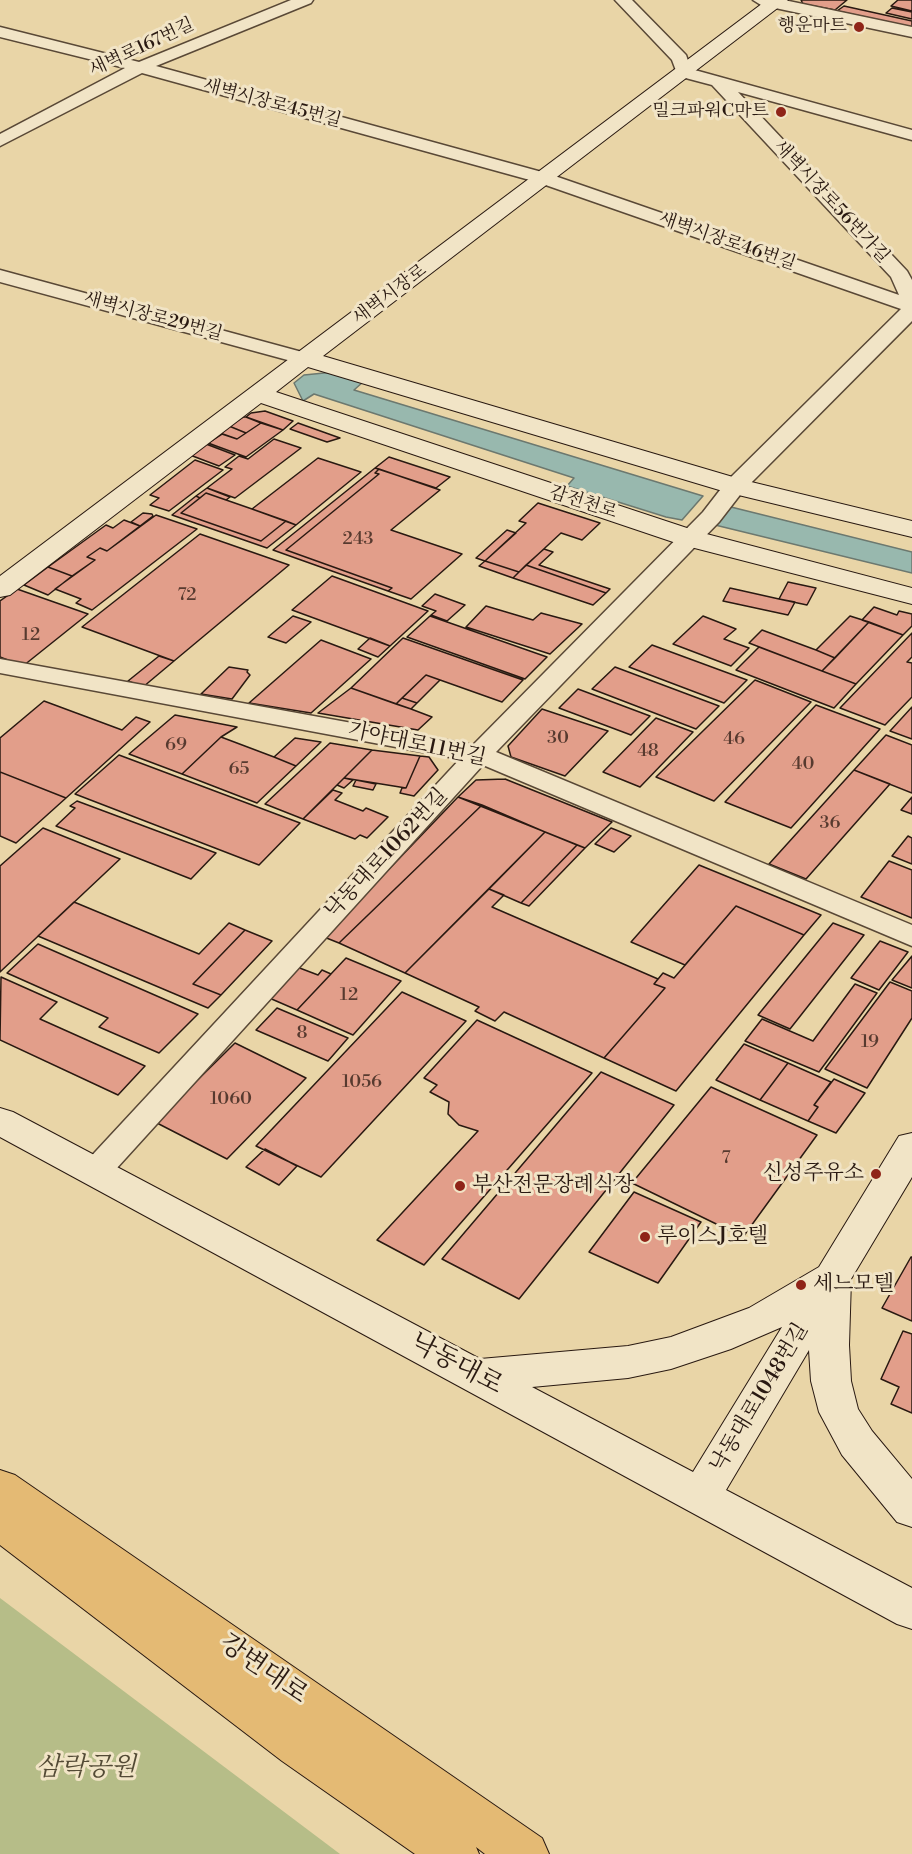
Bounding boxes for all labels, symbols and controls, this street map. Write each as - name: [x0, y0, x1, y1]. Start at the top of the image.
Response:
- street label: 새벽로167번길: [86, 14, 198, 82]
- place label: 행운마트: [777, 16, 847, 38]
- marker: 행운마트: [852, 20, 866, 34]
- street label: 새벽시장로45번길: [200, 75, 344, 133]
- place label: 밀크파워C마트: [652, 101, 769, 123]
- marker: 밀크파워C마트: [774, 105, 788, 119]
- street label: 새벽시장로56번가길: [769, 136, 893, 268]
- street label: 새벽시장로46번길: [656, 208, 798, 276]
- street label: 새벽시장로: [349, 260, 431, 330]
- street label: 새벽시장로29번길: [81, 288, 225, 346]
- street label: 감전천로: [547, 482, 619, 524]
- house number: 243: [342, 529, 374, 551]
- house number: 72: [177, 585, 197, 607]
- house number: 12: [22, 625, 40, 647]
- street label: 가야대로11번길: [346, 718, 488, 772]
- house number: 30: [547, 728, 569, 750]
- house number: 46: [723, 729, 745, 751]
- house number: 69: [165, 735, 187, 757]
- house number: 48: [637, 741, 659, 763]
- house number: 40: [792, 754, 814, 776]
- house number: 65: [229, 759, 249, 781]
- street label: 낙동대로1062번길: [320, 784, 454, 924]
- house number: 36: [820, 813, 840, 835]
- house number: 12: [340, 985, 358, 1007]
- house number: 8: [296, 1023, 308, 1045]
- house number: 19: [861, 1032, 879, 1054]
- house number: 1056: [342, 1072, 382, 1094]
- house number: 1060: [210, 1089, 252, 1111]
- house number: 7: [721, 1148, 731, 1170]
- place label: 신성주유소: [763, 1161, 864, 1187]
- marker: 신성주유소: [869, 1167, 883, 1181]
- place label: 부산전문장례식장: [472, 1173, 634, 1199]
- marker: 부산전문장례식장: [453, 1179, 467, 1193]
- place label: 루이스J호텔: [657, 1224, 768, 1250]
- marker: 루이스J호텔: [638, 1230, 652, 1244]
- place label: 세느모텔: [813, 1272, 894, 1298]
- marker: 세느모텔: [794, 1278, 808, 1292]
- street label: 낙동대로1048번길: [706, 1319, 814, 1477]
- street label: 낙동대로: [404, 1328, 508, 1402]
- street label: 강변대로: [213, 1628, 313, 1712]
- park label: 삼락공원: [36, 1753, 136, 1785]

